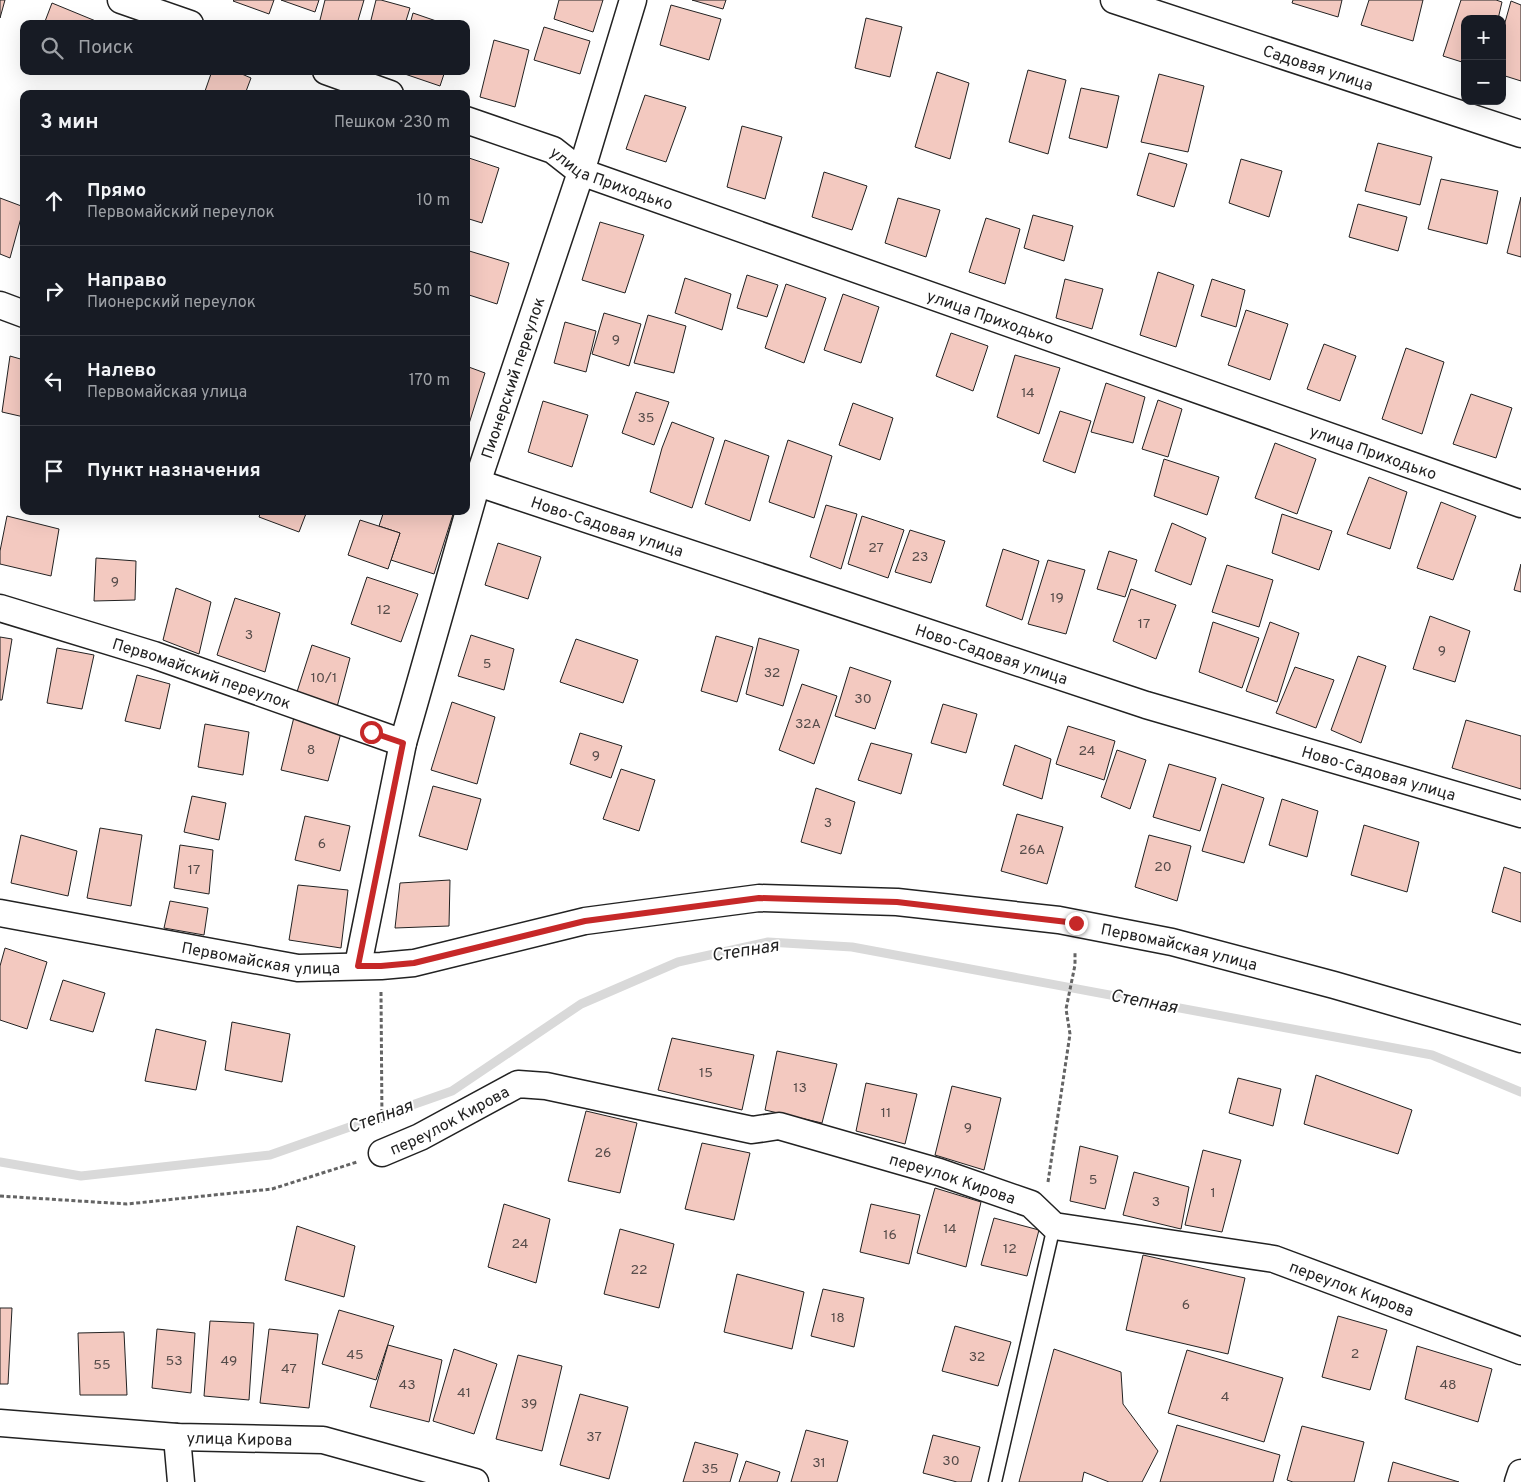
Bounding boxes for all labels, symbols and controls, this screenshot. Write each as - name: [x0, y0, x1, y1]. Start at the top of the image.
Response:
- map controls: [1461, 15, 1506, 105]
- button: +: [1461, 15, 1506, 60]
- search box: [20, 20, 470, 75]
- icon: search: [38, 34, 66, 62]
- text: Поиск: [78, 36, 134, 60]
- street label: Садовая улица: [1260, 42, 1375, 97]
- button: −: [1461, 60, 1506, 105]
- text: 3 мин: [40, 109, 99, 136]
- text: Пешком · 230 m: [334, 113, 450, 133]
- street label: улица Приходько: [545, 143, 675, 216]
- text: Прямо: [87, 179, 146, 203]
- icon: ahead: [40, 187, 68, 215]
- text: 10 m: [416, 191, 450, 211]
- text: Первомайский переулок: [87, 203, 275, 223]
- text: Направо: [87, 269, 167, 293]
- icon: right: [40, 277, 68, 305]
- text: 50 m: [413, 281, 450, 301]
- street label: улица Приходько: [924, 287, 1056, 350]
- text: Пионерский переулок: [87, 293, 256, 313]
- street label: Пионерский переулок: [478, 295, 550, 462]
- house number: 9: [612, 332, 620, 349]
- text: Налево: [87, 359, 156, 383]
- icon: left: [40, 367, 68, 395]
- text: 170 m: [409, 371, 450, 391]
- text: Первомайская улица: [87, 383, 247, 403]
- house number: 14: [1021, 385, 1035, 402]
- house number: 35: [637, 410, 655, 427]
- street label: улица Приходько: [1306, 422, 1439, 485]
- icon: arrive: [40, 457, 68, 485]
- text: Пункт назначения: [87, 459, 261, 483]
- street label: Ново-Садовая улица: [528, 493, 686, 563]
- house number: 27: [868, 540, 884, 557]
- house number: 23: [912, 549, 929, 566]
- house number: 9: [111, 574, 119, 591]
- house number: 19: [1050, 590, 1064, 607]
- house number: 12: [377, 602, 391, 619]
- house number: 17: [1138, 616, 1150, 633]
- street label: Ново-Садовая улица: [912, 621, 1070, 690]
- house number: 3: [245, 627, 253, 644]
- street label: Первомайский переулок: [109, 635, 293, 715]
- house number: 9: [1438, 643, 1446, 660]
- house number: 5: [483, 656, 491, 673]
- house number: 32: [764, 665, 780, 682]
- house number: 10/1: [311, 670, 337, 687]
- house number: 30: [854, 691, 872, 708]
- house number: 32А: [795, 716, 821, 733]
- route start: [360, 721, 383, 744]
- house number: 8: [307, 742, 315, 759]
- house number: 24: [1078, 743, 1096, 760]
- street label: Ново-Садовая улица: [1299, 743, 1458, 806]
- house number: 9: [592, 748, 600, 765]
- house number: 3: [824, 815, 832, 832]
- house number: 6: [318, 836, 326, 853]
- house number: 26А: [1019, 842, 1045, 859]
- house number: 20: [1154, 859, 1172, 876]
- house number: 17: [188, 862, 200, 879]
- route end: [1065, 912, 1088, 935]
- street label: Первомайская улица: [1099, 920, 1259, 976]
- water label: Степная: [710, 935, 781, 968]
- street label: Первомайская улица: [180, 939, 340, 980]
- water label: Степная: [1108, 985, 1180, 1020]
- house number: 15: [699, 1065, 713, 1082]
- house number: 13: [793, 1080, 807, 1097]
- street label: переулок Кирова: [387, 1083, 513, 1160]
- water label: Степная: [345, 1095, 417, 1140]
- house number: 11: [881, 1105, 891, 1122]
- house number: 9: [964, 1120, 972, 1137]
- house number: 26: [595, 1145, 611, 1162]
- street label: переулок Кирова: [887, 1150, 1018, 1210]
- house number: 5: [1089, 1172, 1097, 1189]
- house number: 1: [1210, 1185, 1216, 1202]
- house number: 3: [1152, 1194, 1160, 1211]
- house number: 14: [943, 1221, 957, 1238]
- house number: 16: [883, 1227, 897, 1244]
- house number: 24: [511, 1236, 529, 1253]
- house number: 12: [1003, 1241, 1017, 1258]
- street label: переулок Кирова: [1286, 1258, 1416, 1322]
- house number: 22: [630, 1262, 648, 1279]
- house number: 6: [1182, 1297, 1190, 1314]
- house number: 18: [831, 1310, 845, 1327]
- house number: 2: [1351, 1346, 1359, 1363]
- house number: 45: [346, 1347, 364, 1364]
- house number: 32: [969, 1349, 985, 1366]
- house number: 53: [165, 1353, 183, 1370]
- house number: 49: [221, 1353, 237, 1370]
- house number: 55: [93, 1357, 111, 1374]
- house number: 47: [281, 1361, 297, 1378]
- house number: 43: [398, 1377, 416, 1394]
- house number: 48: [1439, 1377, 1457, 1394]
- house number: 41: [457, 1385, 471, 1402]
- house number: 4: [1221, 1389, 1229, 1406]
- house number: 39: [521, 1396, 537, 1413]
- street label: улица Кирова: [186, 1429, 292, 1451]
- house number: 37: [586, 1429, 602, 1446]
- house number: 30: [942, 1453, 960, 1470]
- house number: 31: [812, 1455, 826, 1472]
- house number: 35: [701, 1461, 719, 1478]

